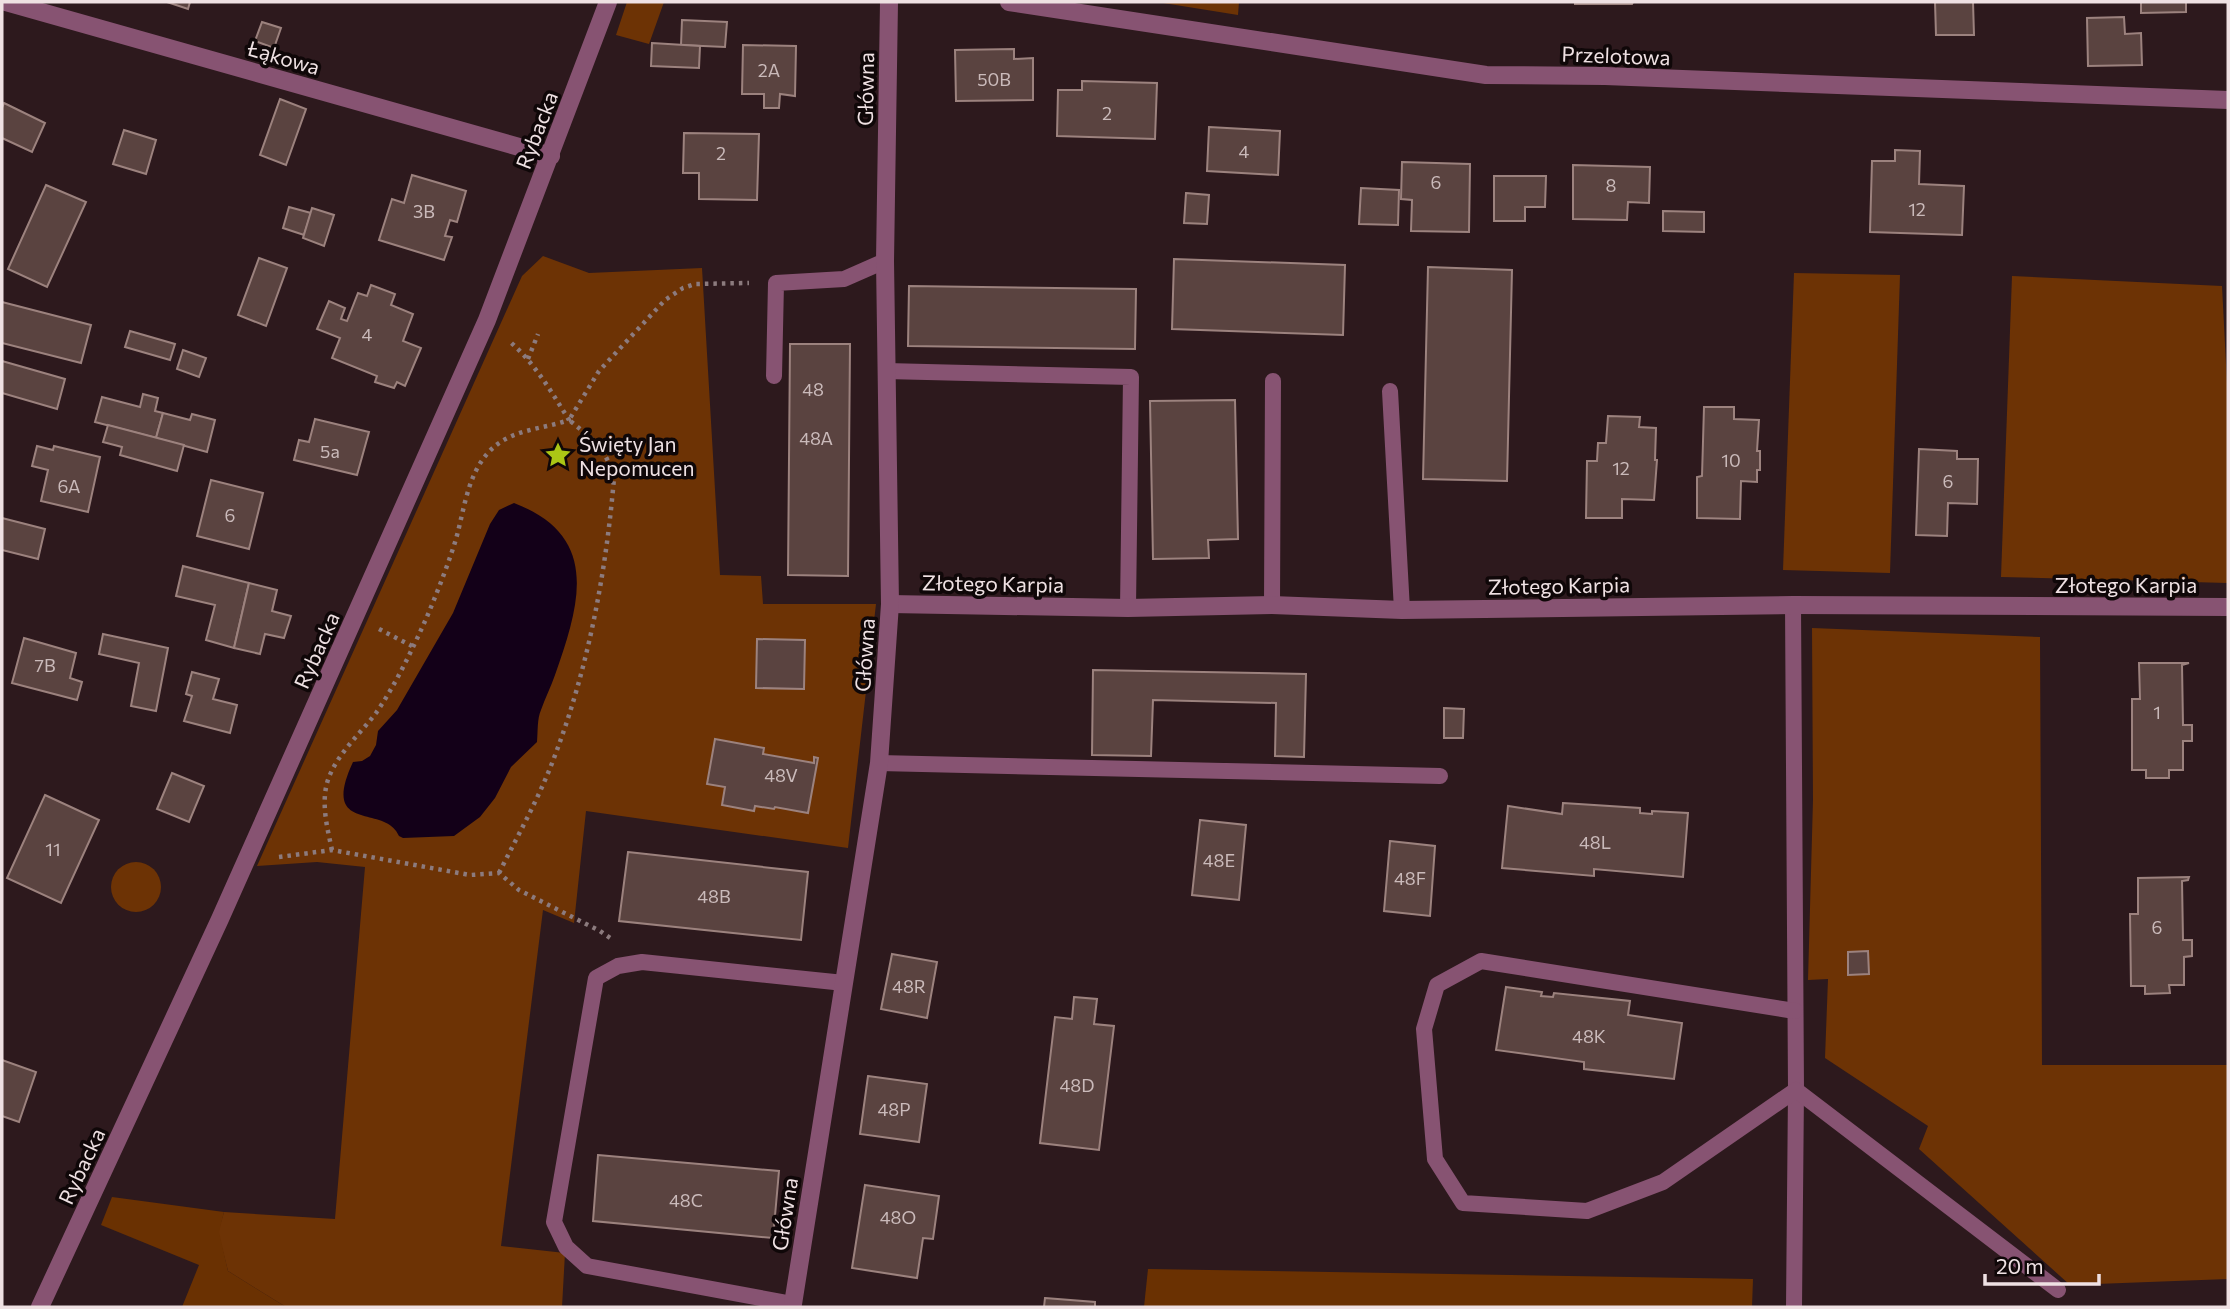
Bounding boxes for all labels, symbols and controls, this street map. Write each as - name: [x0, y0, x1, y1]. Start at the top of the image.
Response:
- street label: Łąkowa: [244, 35, 323, 79]
- street label: Przelotowa: [1561, 41, 1671, 69]
- street label: Główna: [852, 52, 878, 126]
- house number: 2A: [758, 59, 780, 81]
- house number: 50B: [977, 68, 1011, 90]
- street label: Rybacka: [510, 88, 562, 172]
- house number: 2: [1102, 102, 1112, 124]
- house number: 4: [1239, 140, 1250, 162]
- house number: 2: [716, 142, 726, 164]
- house number: 6: [1431, 171, 1441, 193]
- house number: 8: [1606, 174, 1617, 196]
- house number: 12: [1908, 198, 1926, 220]
- house number: 3B: [413, 200, 435, 222]
- house number: 4: [362, 323, 373, 345]
- house number: 48: [802, 378, 824, 400]
- house number: 48A: [799, 427, 833, 449]
- place label: Święty Jan Nepomucen: [579, 431, 694, 480]
- house number: 5a: [320, 440, 340, 462]
- place icon: Święty Jan Nepomucen: [543, 440, 573, 470]
- house number: 10: [1721, 449, 1741, 471]
- house number: 12: [1612, 457, 1630, 479]
- house number: 6: [1943, 470, 1953, 492]
- house number: 6A: [58, 475, 80, 497]
- house number: 6: [225, 504, 235, 526]
- street label: Złotego Karpia: [922, 569, 1064, 597]
- street label: Złotego Karpia: [1488, 571, 1630, 599]
- street label: Złotego Karpia: [2055, 572, 2197, 597]
- street label: Rybacka: [288, 608, 344, 692]
- street label: Główna: [849, 617, 879, 693]
- house number: 7B: [34, 654, 56, 676]
- house number: 1: [2153, 701, 2161, 723]
- house number: 48V: [764, 764, 798, 786]
- house number: 48L: [1579, 831, 1611, 853]
- house number: 11: [45, 838, 61, 860]
- house number: 48E: [1203, 849, 1235, 871]
- house number: 48F: [1394, 867, 1426, 889]
- house number: 48B: [697, 885, 731, 907]
- house number: 6: [2152, 916, 2162, 938]
- house number: 48R: [892, 975, 926, 997]
- house number: 48K: [1572, 1025, 1606, 1047]
- house number: 48D: [1060, 1074, 1094, 1096]
- house number: 48P: [877, 1098, 911, 1120]
- street label: Rybacka: [53, 1124, 109, 1208]
- street label: Główna: [766, 1176, 802, 1252]
- house number: 48C: [669, 1189, 703, 1211]
- house number: 48O: [880, 1206, 916, 1228]
- scale bar: [1985, 1242, 2099, 1286]
- text: 20 m: [1996, 1253, 2044, 1278]

